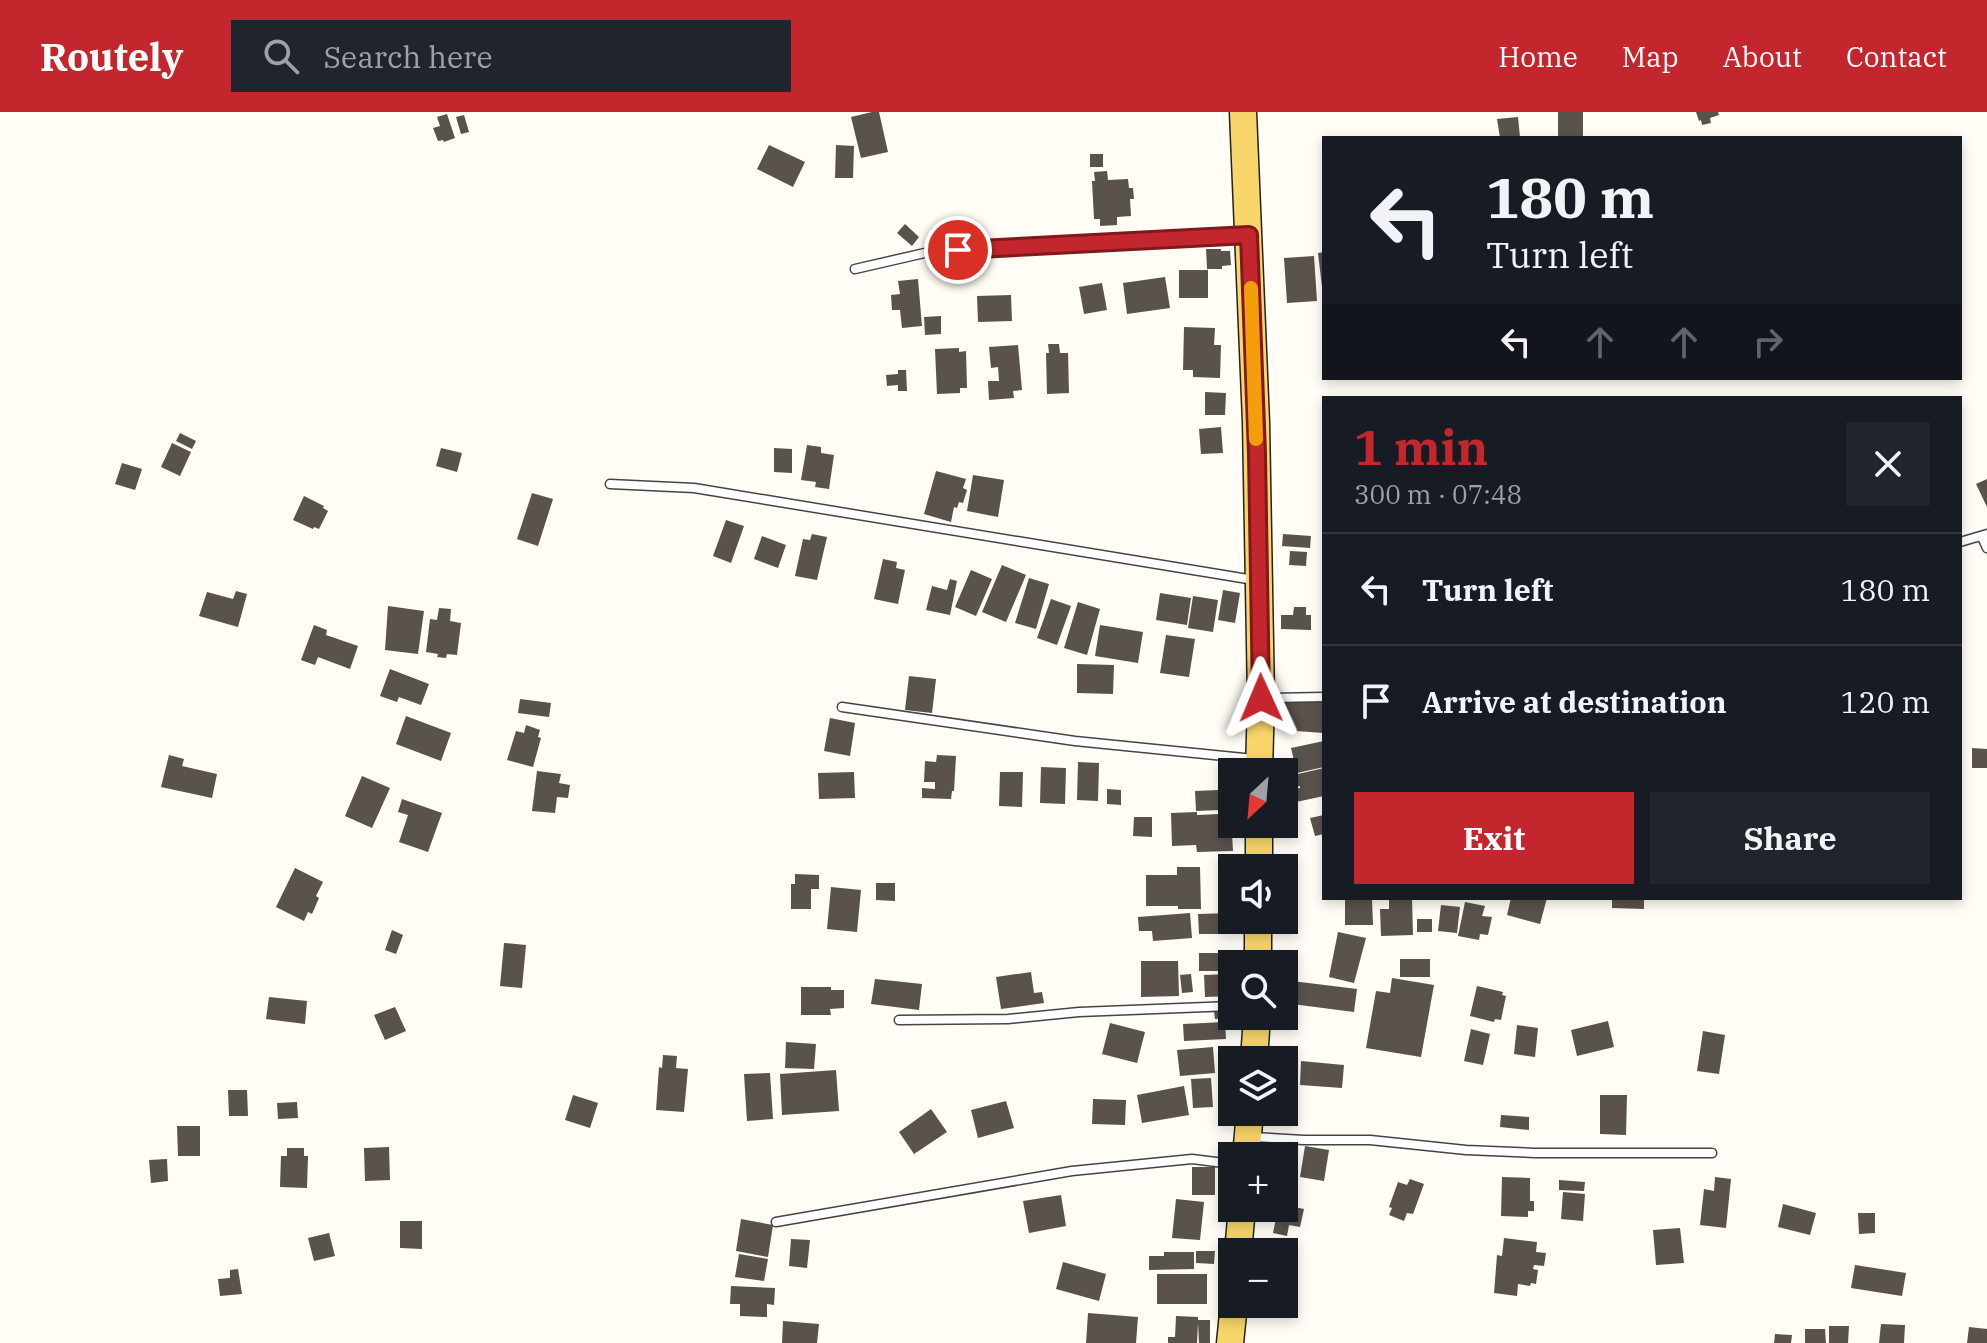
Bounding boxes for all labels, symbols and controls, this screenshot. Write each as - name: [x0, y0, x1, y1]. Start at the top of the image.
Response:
- search box: [231, 20, 791, 92]
- text: Routely: [40, 32, 183, 81]
- icon: search: [259, 34, 303, 78]
- text: Search here: [323, 37, 492, 76]
- text: Home: [1498, 38, 1578, 75]
- text: Map: [1622, 38, 1679, 75]
- text: About: [1723, 38, 1802, 75]
- text: Contact: [1846, 38, 1947, 75]
- text: 180 m: [1486, 161, 1654, 233]
- icon: left: [1354, 168, 1458, 272]
- pin: [924, 216, 992, 284]
- icon: arrive: [936, 228, 980, 272]
- text: Turn left: [1486, 231, 1633, 278]
- icon: left: [1494, 320, 1538, 364]
- icon: ahead: [1578, 320, 1622, 364]
- icon: ahead: [1662, 320, 1706, 364]
- icon: right: [1746, 320, 1790, 364]
- text: 1 min: [1354, 416, 1488, 478]
- button: close: [1846, 422, 1930, 506]
- text: 300 m · 07:48: [1354, 477, 1522, 511]
- icon: left: [1354, 567, 1398, 611]
- text: Turn left: [1422, 570, 1554, 609]
- text: 180 m: [1840, 570, 1930, 609]
- position arrow: [1219, 656, 1303, 740]
- icon: arrive: [1354, 679, 1398, 723]
- text: Arrive at destination: [1422, 682, 1727, 721]
- text: 120 m: [1840, 682, 1930, 721]
- north arrow: [1218, 758, 1298, 838]
- map controls: [1218, 758, 1298, 1318]
- button: Exit: [1354, 792, 1634, 884]
- button: Share: [1650, 792, 1930, 884]
- button: sound: [1218, 854, 1298, 934]
- button: search: [1218, 950, 1298, 1030]
- button: layers: [1218, 1046, 1298, 1126]
- button: +: [1218, 1142, 1298, 1222]
- button: −: [1218, 1238, 1298, 1318]

